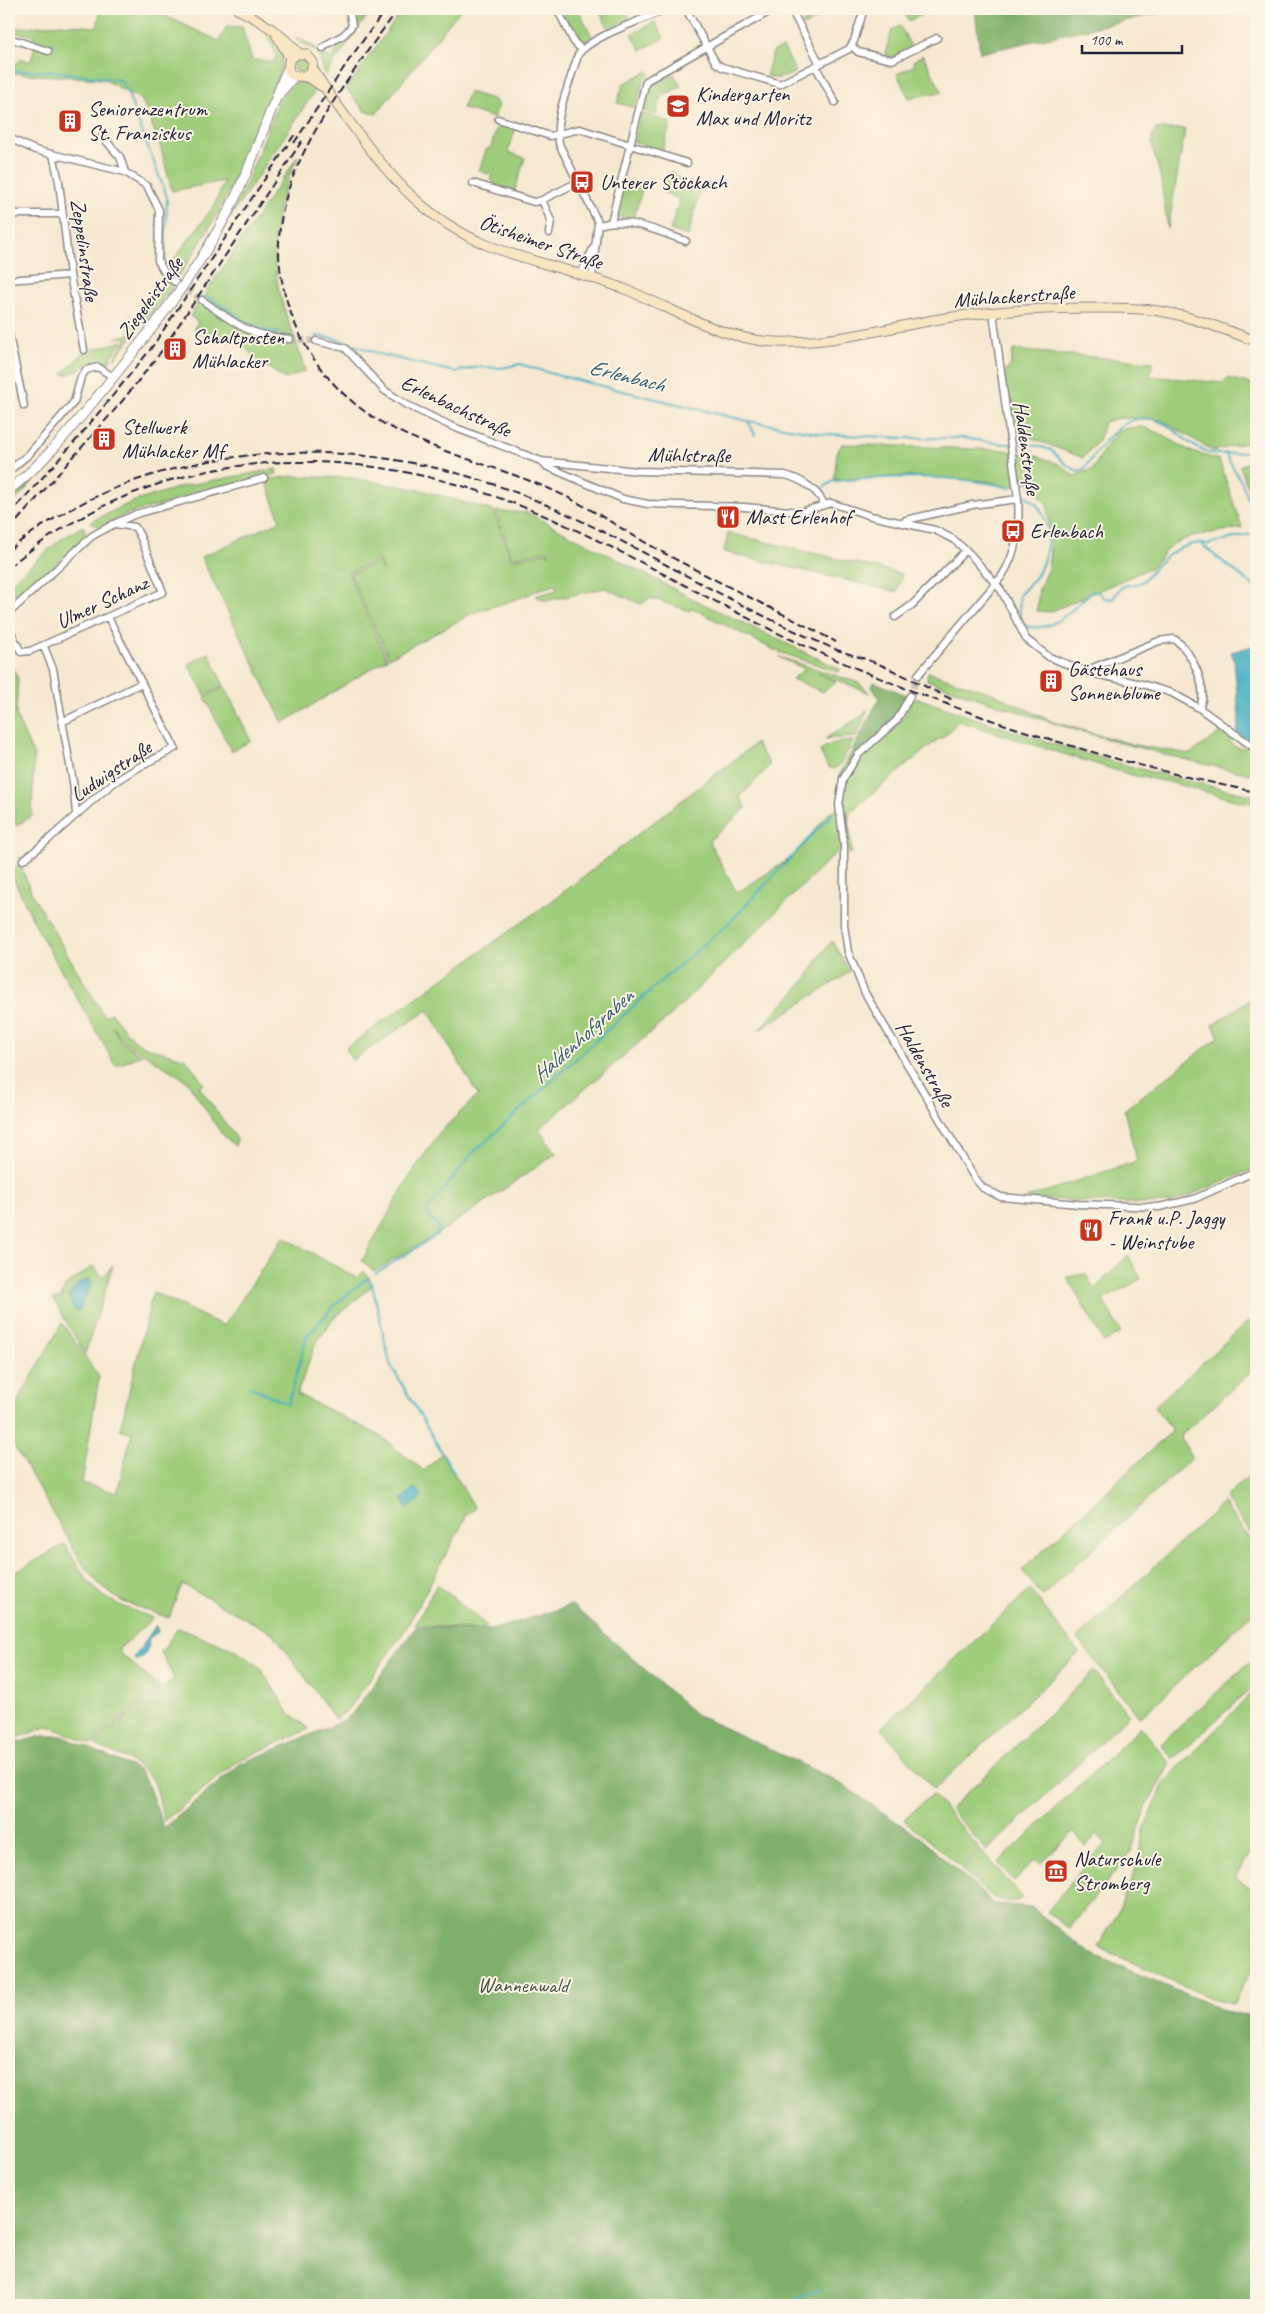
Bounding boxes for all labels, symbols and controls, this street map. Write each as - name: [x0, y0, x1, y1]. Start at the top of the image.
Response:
- scale bar: [1082, 22, 1182, 54]
- text: 100 m: [1090, 31, 1124, 50]
- place label: Kindergarten Max und Moritz: [696, 81, 812, 131]
- school or university icon: Kindergarten Max und Moritz: [665, 93, 691, 119]
- place label: Seniorenzentrum St. Franziskus: [88, 96, 208, 146]
- building icon: Seniorenzentrum St. Franziskus: [57, 108, 83, 134]
- bus stop icon: Unterer Stöckach: [569, 169, 595, 195]
- place label: Unterer Stöckach: [600, 169, 728, 195]
- street label: Zeppelinstraße: [65, 197, 105, 305]
- street label: Ötisheimer Straße: [476, 209, 608, 276]
- street label: Ziegeleistraße: [111, 250, 190, 344]
- street label: Mühlackerstraße: [953, 279, 1077, 313]
- place label: Schaltposten Mühlacker: [192, 324, 285, 374]
- building icon: Schaltposten Mühlacker: [162, 336, 188, 362]
- water label: Erlenbach: [586, 353, 669, 399]
- street label: Erlenbachstraße: [397, 369, 517, 444]
- street label: Haldenstraße: [1008, 399, 1047, 499]
- place label: Stellwerk Mühlacker Mf: [122, 414, 228, 464]
- building icon: Stellwerk Mühlacker Mf: [91, 426, 117, 452]
- street label: Mühlstraße: [648, 441, 733, 469]
- restaurant icon: Mast Erlenhof: [715, 504, 741, 530]
- place label: Mast Erlenhof: [746, 504, 856, 530]
- bus stop icon: Erlenbach: [1000, 518, 1026, 544]
- place label: Erlenbach: [1030, 518, 1103, 544]
- street label: Ulmer Schanz: [52, 569, 154, 634]
- place label: Gästehaus Sonnenblume: [1068, 656, 1162, 706]
- building icon: Gästehaus Sonnenblume: [1038, 668, 1064, 694]
- street label: Ludwigstraße: [66, 733, 158, 807]
- water label: Haldenhofgraben: [526, 981, 641, 1089]
- street label: Haldenstraße: [890, 1017, 961, 1113]
- place label: Frank u.P. Jaggy - Weinstube: [1108, 1205, 1226, 1255]
- restaurant icon: Frank u.P. Jaggy - Weinstube: [1078, 1217, 1104, 1243]
- place label: Naturschule Stromberg: [1074, 1846, 1163, 1896]
- museum icon: Naturschule Stromberg: [1043, 1858, 1069, 1884]
- park label: Wannenwald: [478, 1972, 571, 1998]

